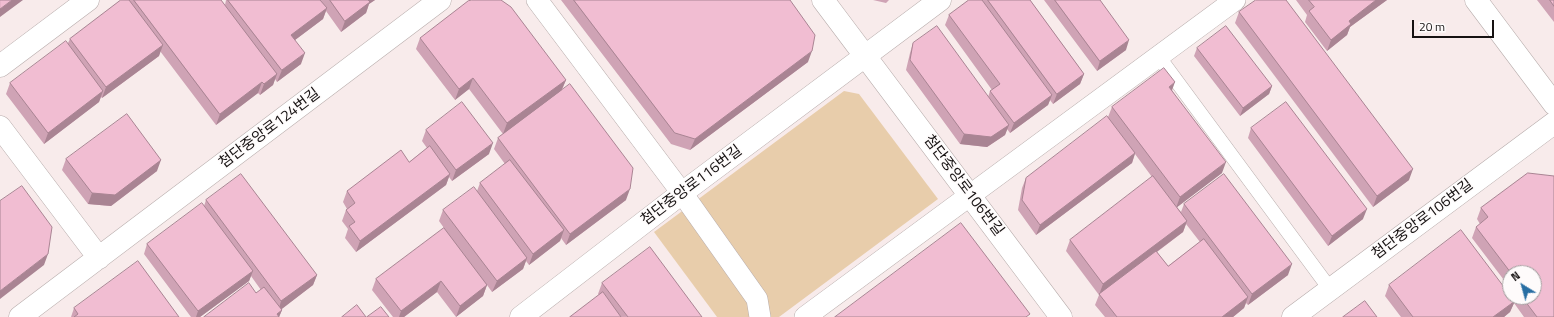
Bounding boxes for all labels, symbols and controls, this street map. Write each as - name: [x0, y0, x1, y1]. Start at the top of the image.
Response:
- scale bar: [1414, 12, 1496, 38]
- text: 20 m: [1419, 17, 1445, 36]
- street label: 첨단중앙로124번길: [216, 85, 324, 173]
- street label: 첨단중앙로106번길: [919, 132, 1007, 240]
- street label: 첨단중앙로116번길: [638, 142, 746, 230]
- street label: 첨단중앙로106번길: [1369, 176, 1477, 264]
- north arrow: [1502, 265, 1542, 305]
- text: N: [1508, 268, 1523, 285]

